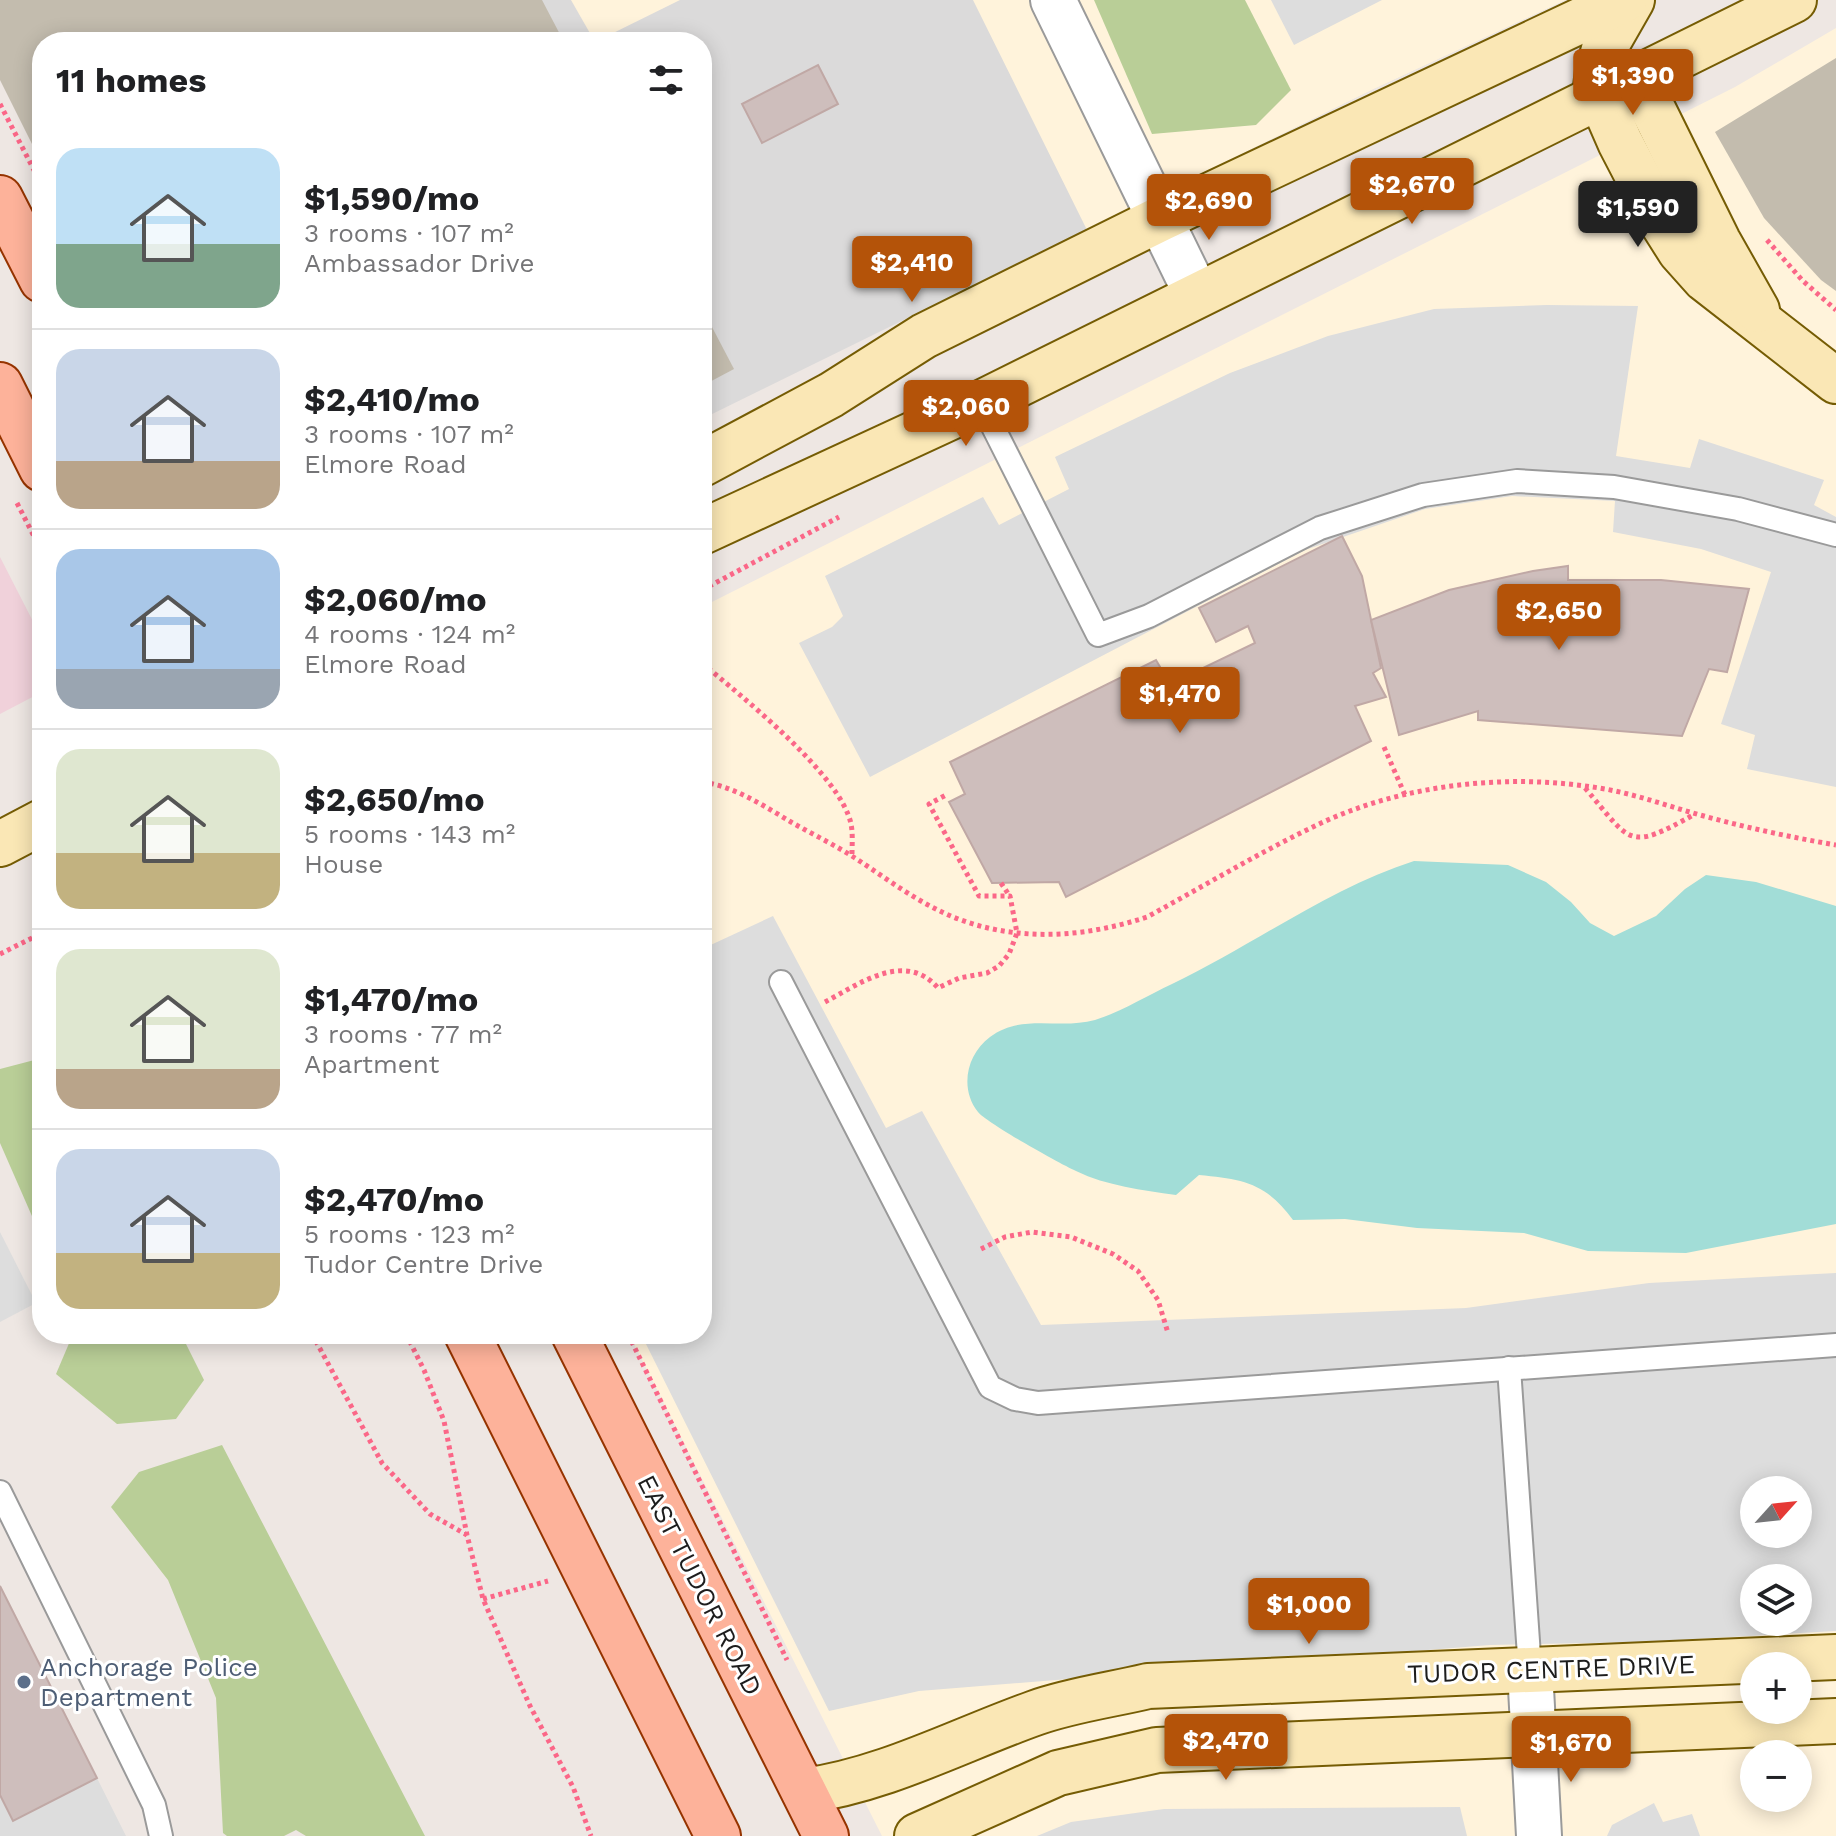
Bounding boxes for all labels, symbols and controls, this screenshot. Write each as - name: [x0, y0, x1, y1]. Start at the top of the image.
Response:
- pin: $1,390: [1568, 49, 1698, 117]
- icon: filters: [644, 58, 688, 102]
- text: 11 homes: [56, 60, 206, 100]
- text: $1,390: [1591, 60, 1675, 90]
- pin: $2,670: [1347, 158, 1477, 226]
- text: $2,670: [1369, 169, 1455, 199]
- pin: $2,690: [1144, 174, 1274, 242]
- text: $1,590/mo: [304, 178, 479, 218]
- icon: home: [120, 180, 216, 276]
- pin: $1,590: [1573, 181, 1703, 249]
- text: $2,690: [1165, 185, 1253, 215]
- text: $1,590: [1596, 192, 1680, 222]
- text: 3 rooms · 107 m²: [304, 218, 514, 248]
- pin: $2,410: [847, 236, 977, 304]
- text: $2,410: [870, 247, 954, 277]
- text: Ambassador Drive: [304, 248, 535, 278]
- text: $2,410/mo: [304, 379, 480, 419]
- pin: $2,060: [901, 380, 1031, 448]
- icon: home: [120, 381, 216, 477]
- text: $2,060: [922, 391, 1010, 421]
- text: 3 rooms · 107 m²: [304, 419, 514, 449]
- text: Elmore Road: [304, 449, 466, 479]
- text: $2,060/mo: [304, 579, 487, 619]
- icon: home: [120, 581, 216, 677]
- pin: $2,650: [1494, 584, 1624, 652]
- text: $2,650: [1515, 595, 1603, 625]
- text: 4 rooms · 124 m²: [304, 619, 515, 649]
- text: Elmore Road: [304, 649, 466, 679]
- pin: $1,470: [1115, 667, 1245, 735]
- text: $1,470: [1139, 678, 1221, 708]
- text: $2,650/mo: [304, 779, 485, 819]
- icon: home: [120, 781, 216, 877]
- text: 5 rooms · 143 m²: [304, 819, 515, 849]
- text: House: [304, 849, 383, 879]
- text: $1,470/mo: [304, 979, 478, 1019]
- icon: home: [120, 981, 216, 1077]
- text: 3 rooms · 77 m²: [304, 1019, 502, 1049]
- text: Apartment: [304, 1049, 440, 1079]
- text: $2,470/mo: [304, 1179, 484, 1219]
- icon: home: [120, 1181, 216, 1277]
- text: 5 rooms · 123 m²: [304, 1219, 515, 1249]
- text: Tudor Centre Drive: [304, 1249, 543, 1279]
- street label: EAST TUDOR ROAD: [631, 1470, 769, 1700]
- north arrow: [1740, 1476, 1812, 1548]
- map controls: [1740, 1476, 1812, 1812]
- button: layers: [1740, 1564, 1812, 1636]
- pin: $1,000: [1244, 1578, 1374, 1646]
- text: $1,000: [1266, 1589, 1352, 1619]
- street label: TUDOR CENTRE DRIVE: [1407, 1649, 1695, 1689]
- place label: Anchorage Police Department: [40, 1652, 258, 1712]
- button: +: [1740, 1652, 1812, 1724]
- marker: Anchorage Police Department: [15, 1673, 33, 1691]
- pin: $2,470: [1161, 1714, 1291, 1782]
- pin: $1,670: [1506, 1716, 1636, 1784]
- text: $2,470: [1183, 1725, 1269, 1755]
- text: $1,670: [1530, 1727, 1612, 1757]
- button: −: [1740, 1740, 1812, 1812]

